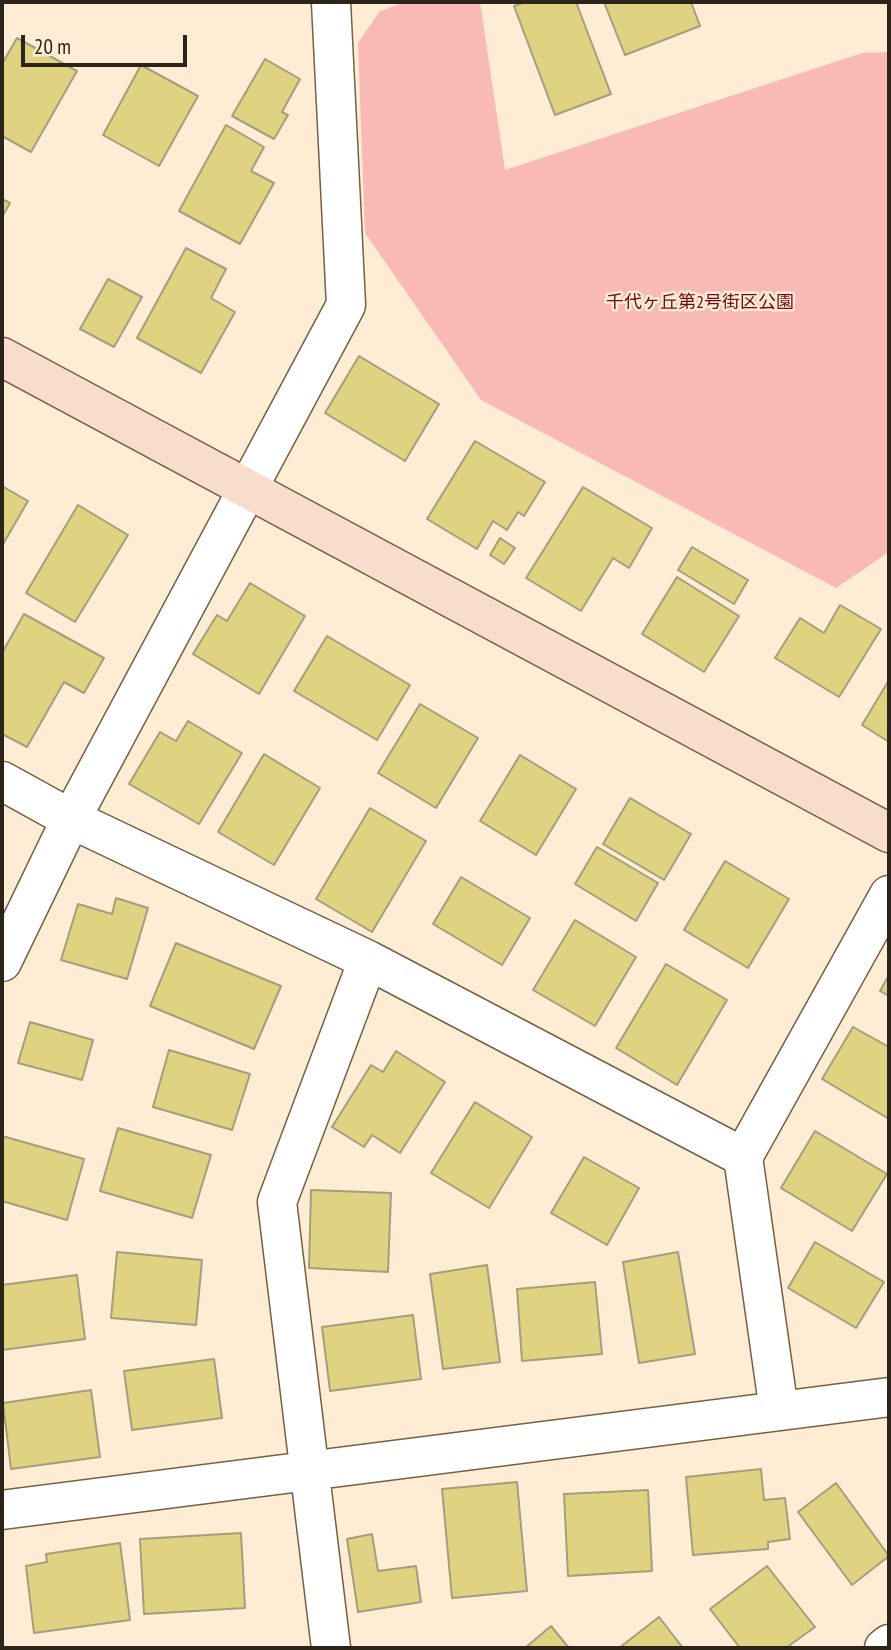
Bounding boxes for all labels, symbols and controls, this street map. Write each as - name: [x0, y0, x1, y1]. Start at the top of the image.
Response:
- scale bar: [24, 21, 191, 65]
- text: 20 m: [34, 33, 71, 60]
- park label: 千代ヶ丘第2号街区公園: [606, 292, 794, 314]

